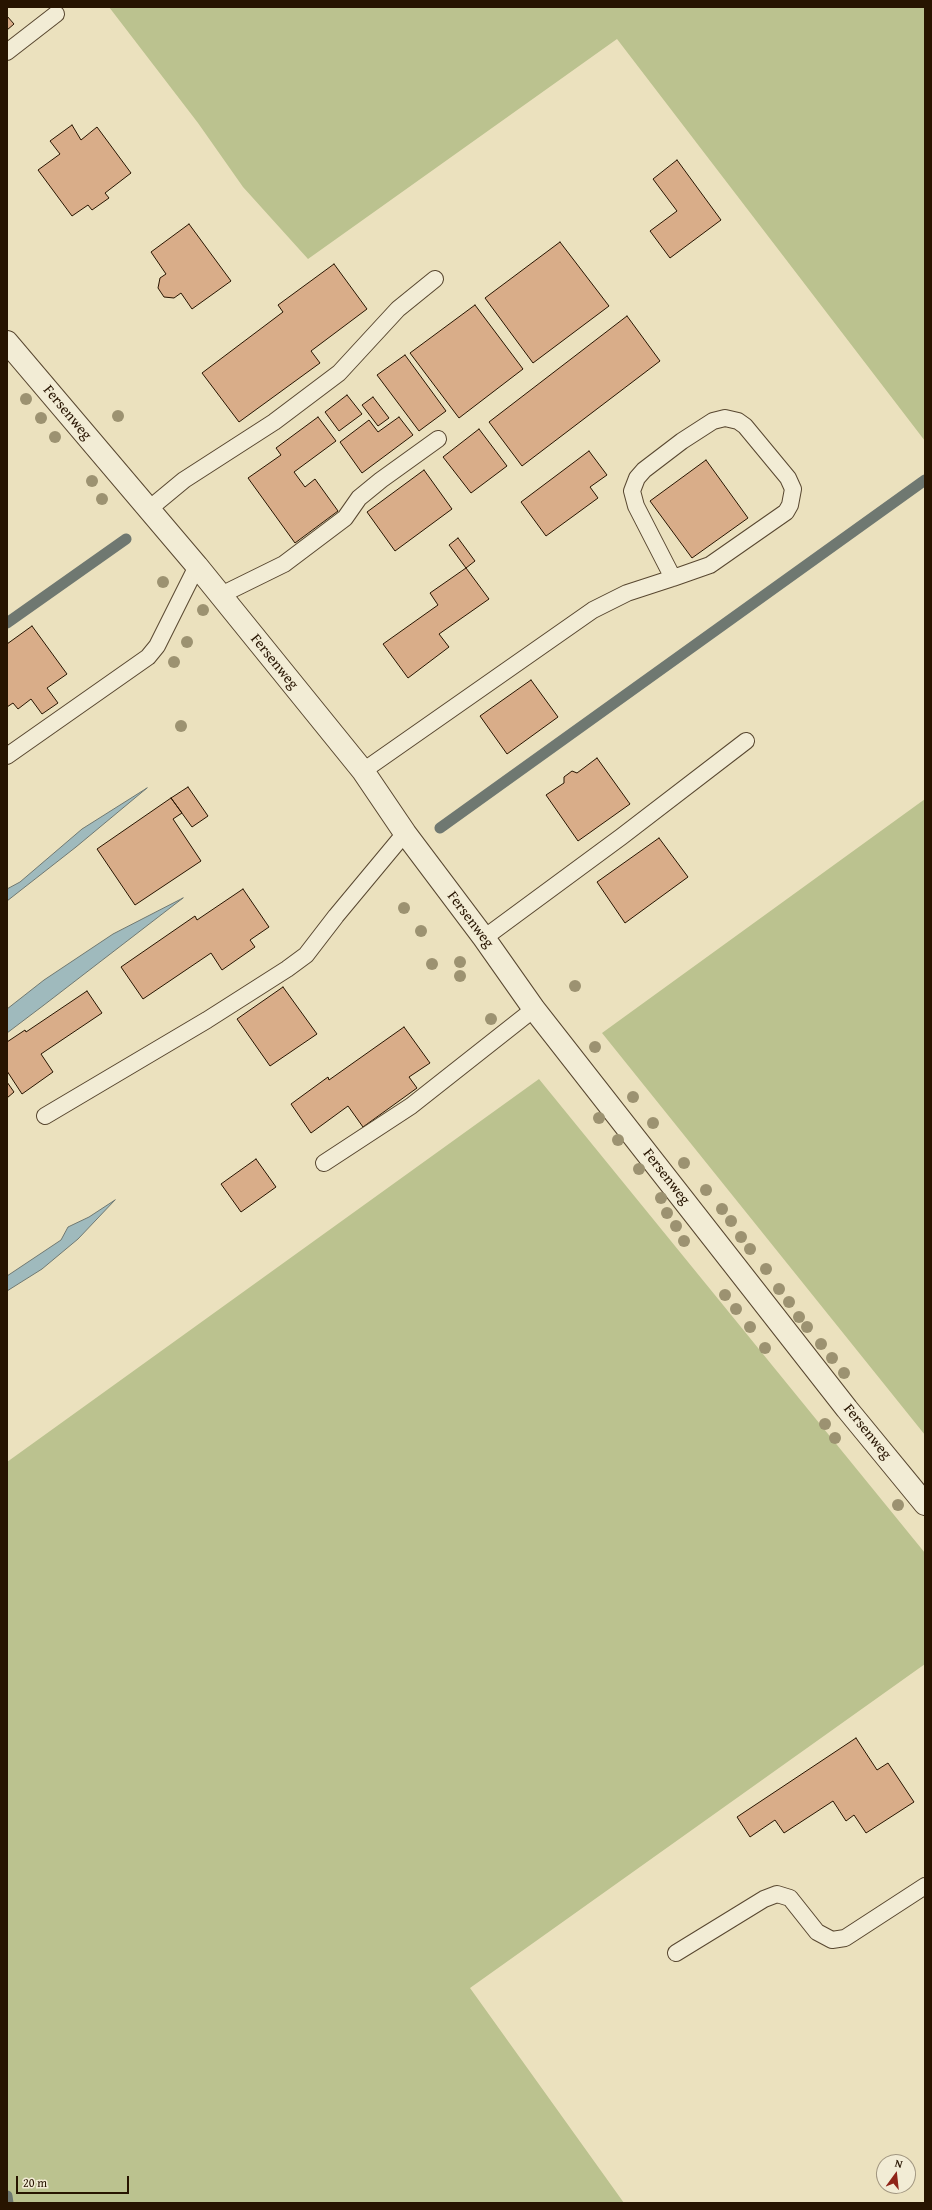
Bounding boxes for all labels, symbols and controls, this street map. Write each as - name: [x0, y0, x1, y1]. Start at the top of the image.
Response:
- street label: Fersenweg: [39, 382, 95, 444]
- street label: Fersenweg: [246, 631, 302, 693]
- street label: Fersenweg: [443, 888, 497, 952]
- street label: Fersenweg: [639, 1145, 693, 1209]
- street label: Fersenweg: [839, 1401, 895, 1463]
- north arrow: [876, 2154, 916, 2194]
- text: N: [893, 2155, 904, 2172]
- scale bar: [18, 2168, 131, 2194]
- text: 20 m: [23, 2174, 47, 2191]

